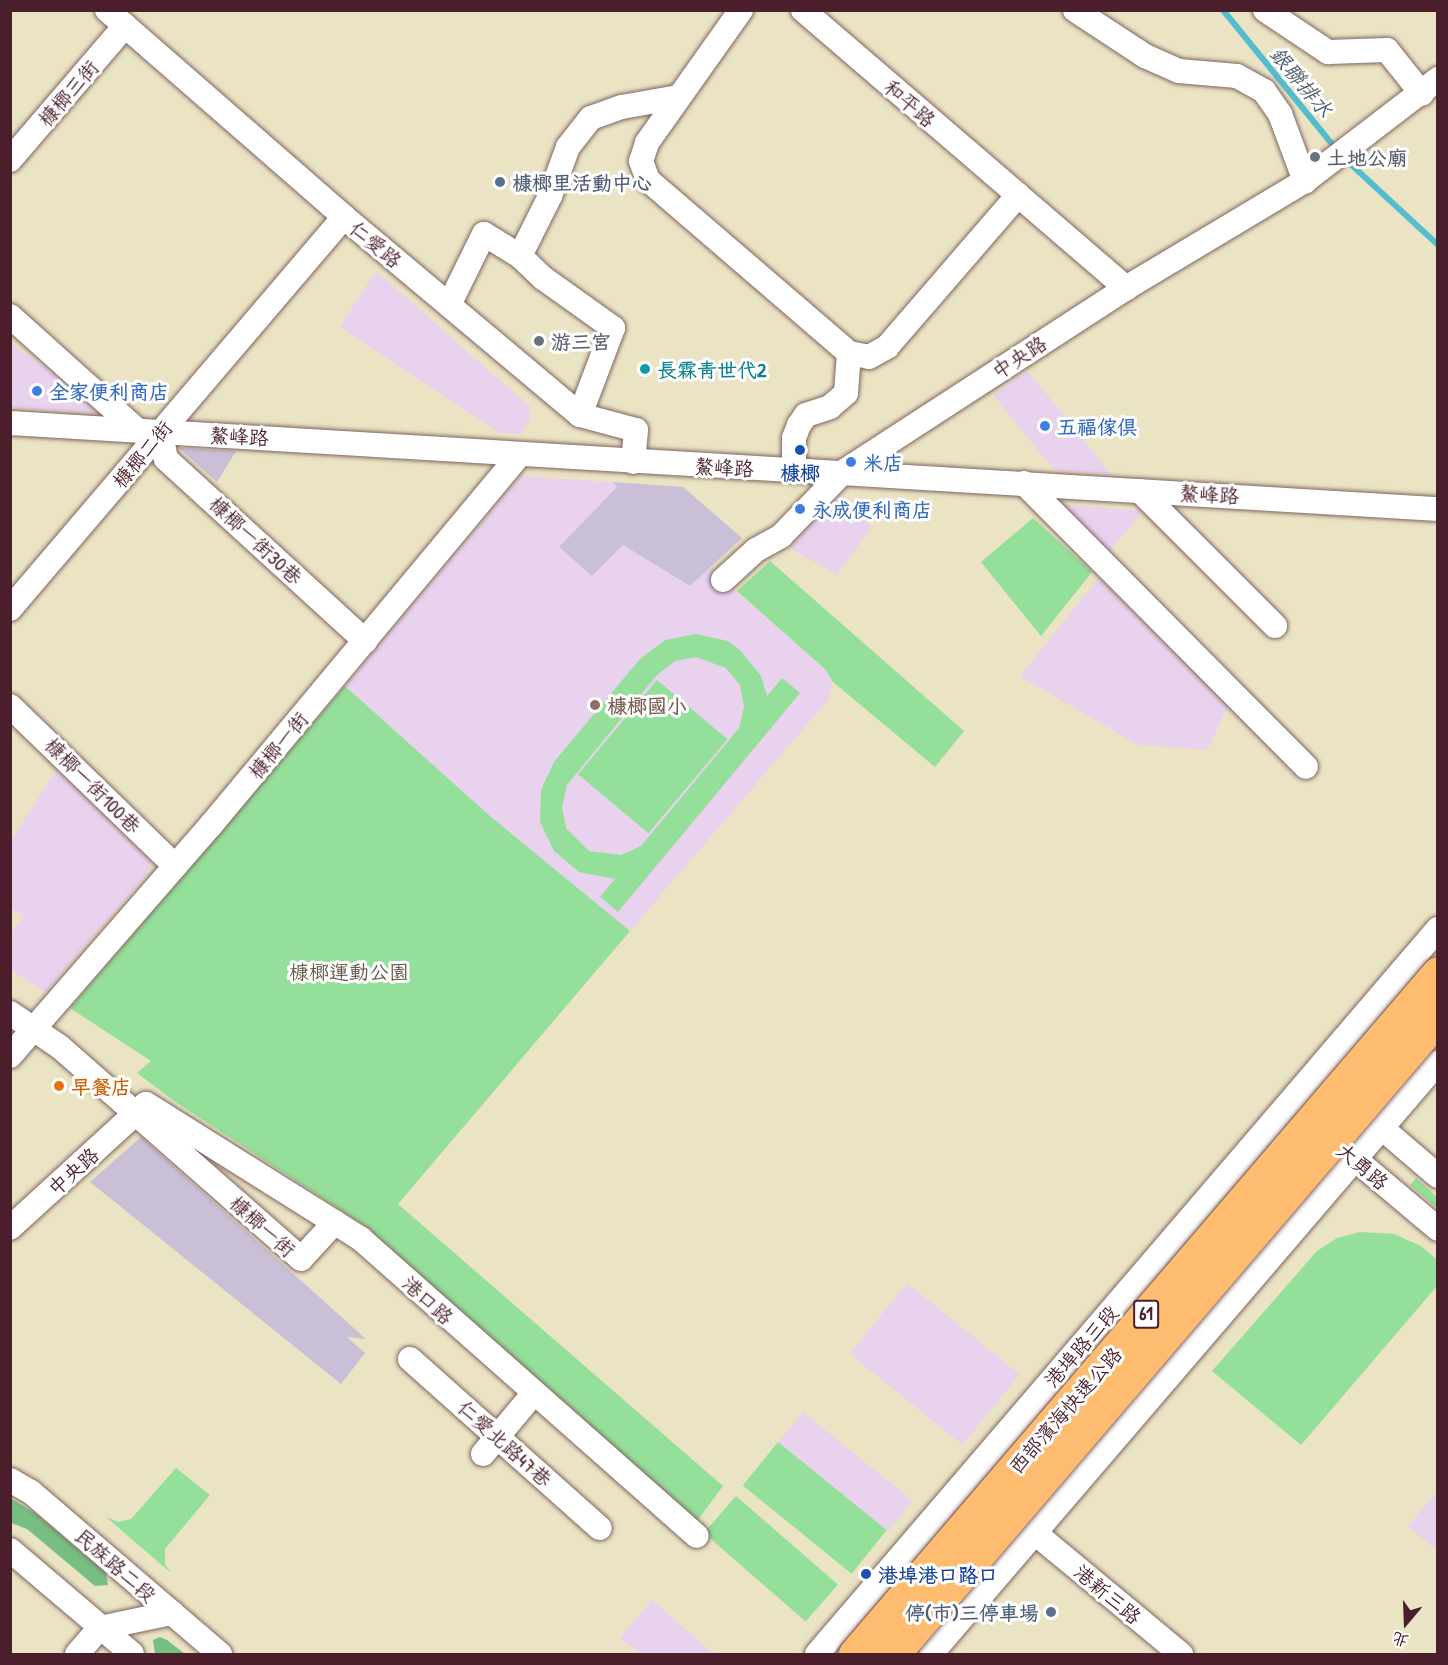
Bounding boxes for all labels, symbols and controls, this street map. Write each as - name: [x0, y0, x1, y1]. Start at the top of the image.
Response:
- water label: 銀聯排水: [1264, 42, 1338, 122]
- street label: 槺榔三街: [33, 55, 103, 131]
- street label: 和平路: [879, 74, 941, 132]
- place label: 土地公廟: [1327, 145, 1407, 169]
- marker: 土地公廟: [1308, 150, 1322, 164]
- place label: 槺榔里活動中心: [512, 170, 652, 194]
- marker: 槺榔里活動中心: [493, 175, 507, 189]
- street label: 仁愛路: [345, 216, 407, 272]
- place label: 游三宮: [551, 329, 611, 353]
- street label: 中央路: [987, 331, 1051, 383]
- marker: 游三宮: [532, 334, 546, 348]
- place label: 長霖青世代2: [657, 357, 766, 381]
- marker: 長霖青世代2: [638, 362, 652, 376]
- place label: 全家便利商店: [49, 379, 169, 403]
- marker: 全家便利商店: [30, 384, 44, 398]
- place label: 五福傢俱: [1057, 414, 1137, 438]
- street label: 槺榔二街: [107, 416, 177, 492]
- marker: 五福傢俱: [1038, 419, 1052, 433]
- street label: 鰲峰路: [208, 422, 270, 450]
- marker: 槺榔: [793, 443, 807, 457]
- place label: 米店: [863, 450, 903, 474]
- street label: 鰲峰路: [693, 453, 755, 481]
- marker: 米店: [844, 455, 858, 469]
- place label: 槺榔: [780, 460, 820, 484]
- street label: 鰲峰路: [1178, 480, 1240, 508]
- street label: 槺榔一街30巷: [205, 491, 307, 589]
- place label: 永成便利商店: [812, 497, 932, 521]
- marker: 永成便利商店: [793, 502, 807, 516]
- place label: 槺榔國小: [607, 693, 687, 717]
- marker: 槺榔國小: [588, 698, 602, 712]
- street label: 槺榔一街: [243, 707, 313, 783]
- street label: 槺榔一街100巷: [40, 732, 146, 838]
- park label: 槺榔運動公園: [289, 959, 409, 983]
- place label: 早餐店: [71, 1074, 131, 1098]
- marker: 早餐店: [52, 1079, 66, 1093]
- street label: 大勇路: [1332, 1138, 1394, 1194]
- street label: 中央路: [43, 1142, 103, 1200]
- street label: 槺榔一街: [225, 1190, 301, 1262]
- street label: 港口路: [398, 1271, 458, 1329]
- road number: 61: [1132, 1299, 1160, 1329]
- street label: 港埠路三段: [1039, 1300, 1123, 1392]
- street label: 西部濱海快速公路: [1003, 1342, 1127, 1478]
- street label: 仁愛北路47巷: [453, 1395, 557, 1491]
- street label: 民族路二段: [70, 1523, 162, 1607]
- street label: 港新三路: [1070, 1559, 1146, 1629]
- place label: 港埠港口路口: [878, 1562, 998, 1586]
- marker: 港埠港口路口: [859, 1567, 873, 1581]
- north arrow: [1376, 1593, 1436, 1653]
- place label: 停(市)三停車場: [905, 1600, 1039, 1624]
- marker: 停(市)三停車場: [1044, 1605, 1058, 1619]
- text: 北: [1389, 1627, 1411, 1653]

